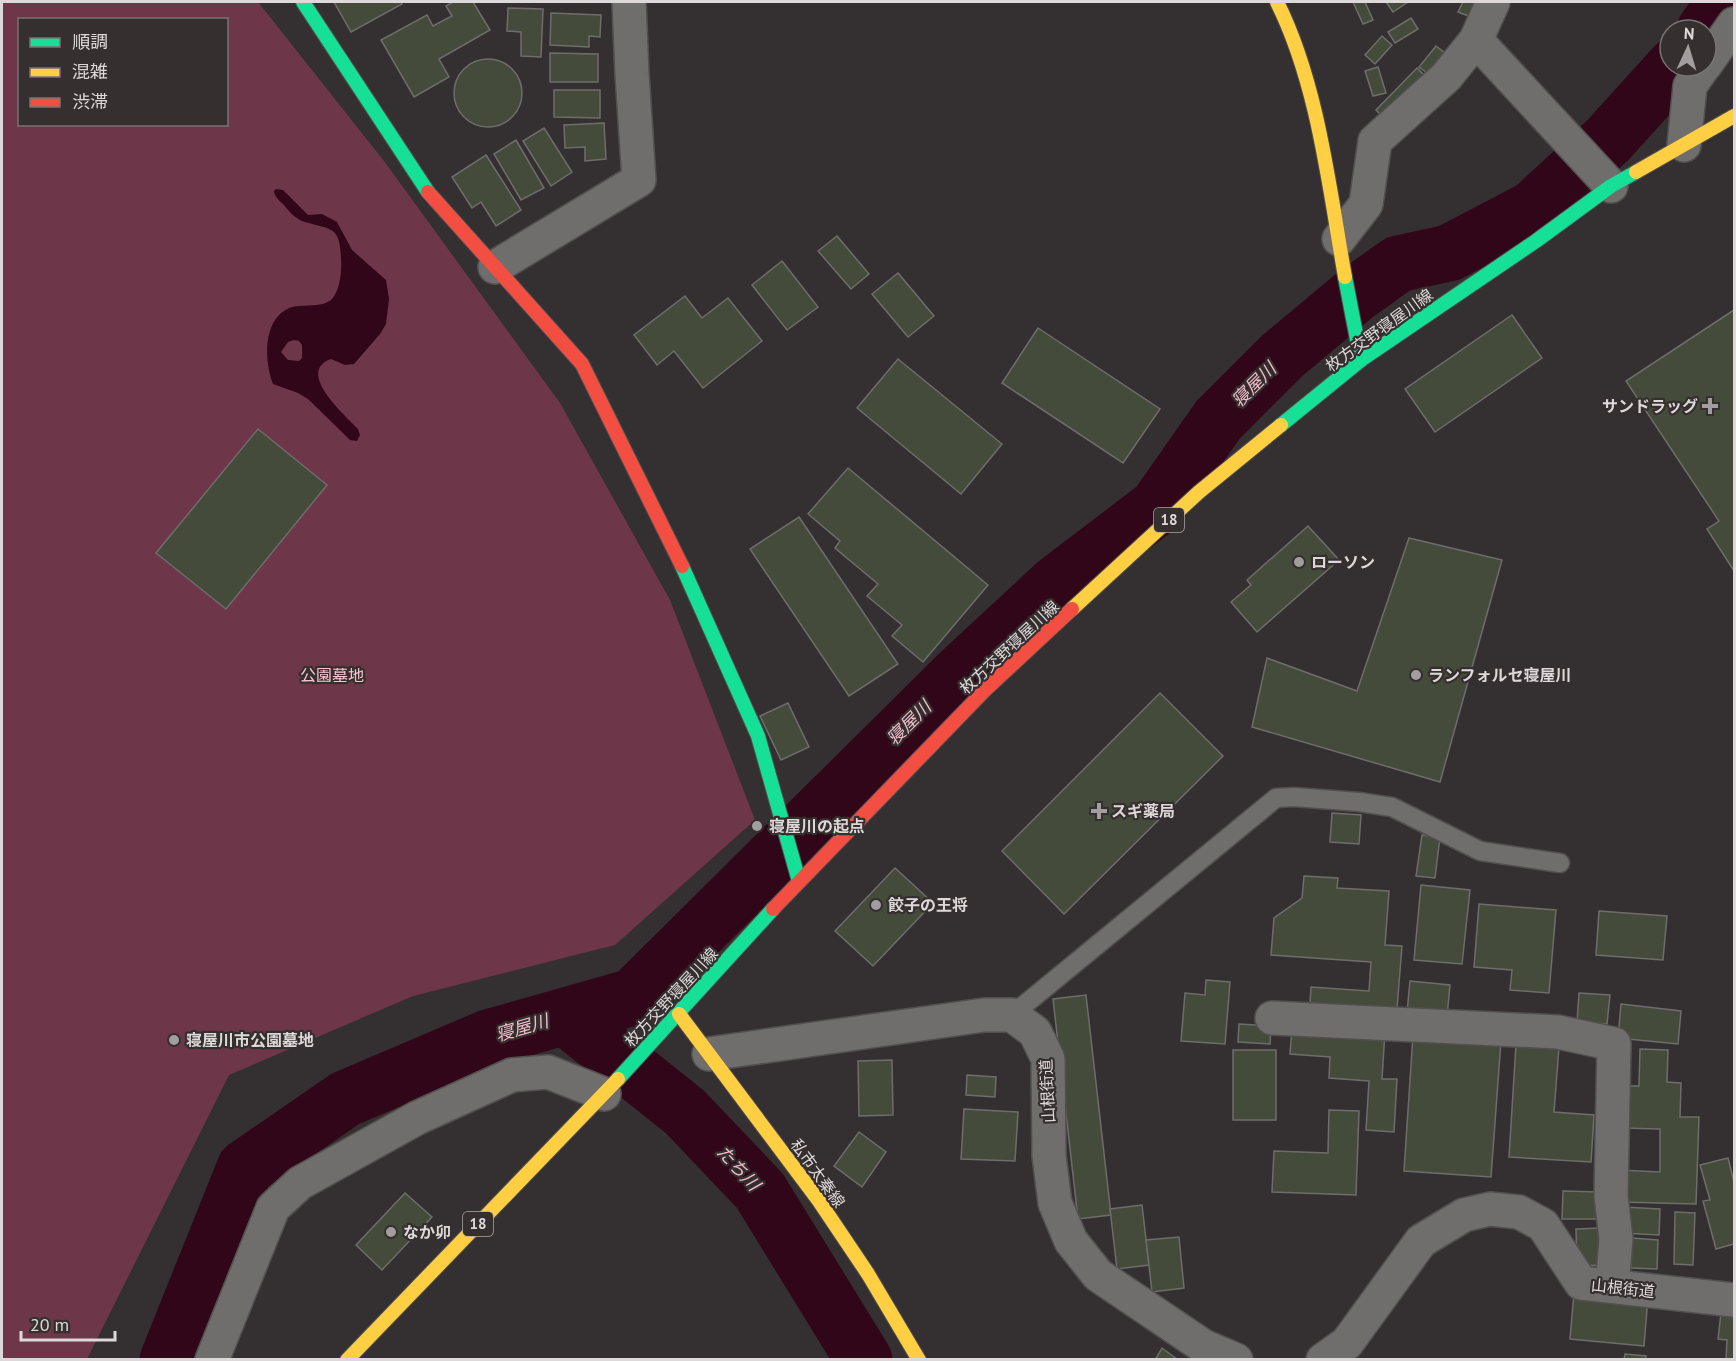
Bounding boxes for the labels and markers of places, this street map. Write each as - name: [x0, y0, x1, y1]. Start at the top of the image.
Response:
- place label: サンドラッグ: [1602, 396, 1698, 416]
- marker: サンドラッグ: [1703, 399, 1717, 413]
- place label: ローソン: [1311, 552, 1375, 572]
- marker: ローソン: [1292, 555, 1306, 569]
- place label: ランフォルセ寝屋川: [1428, 665, 1572, 685]
- marker: ランフォルセ寝屋川: [1409, 668, 1423, 682]
- place label: スギ薬局: [1111, 801, 1175, 821]
- marker: スギ薬局: [1092, 804, 1106, 818]
- place label: 寝屋川の起点: [769, 816, 865, 836]
- marker: 寝屋川の起点: [750, 819, 764, 833]
- place label: 餃子の王将: [888, 895, 968, 915]
- marker: 餃子の王将: [869, 898, 883, 912]
- place label: 寝屋川市公園墓地: [186, 1030, 314, 1050]
- marker: 寝屋川市公園墓地: [167, 1033, 181, 1047]
- place label: なか卯: [403, 1222, 451, 1242]
- marker: なか卯: [384, 1225, 398, 1239]

